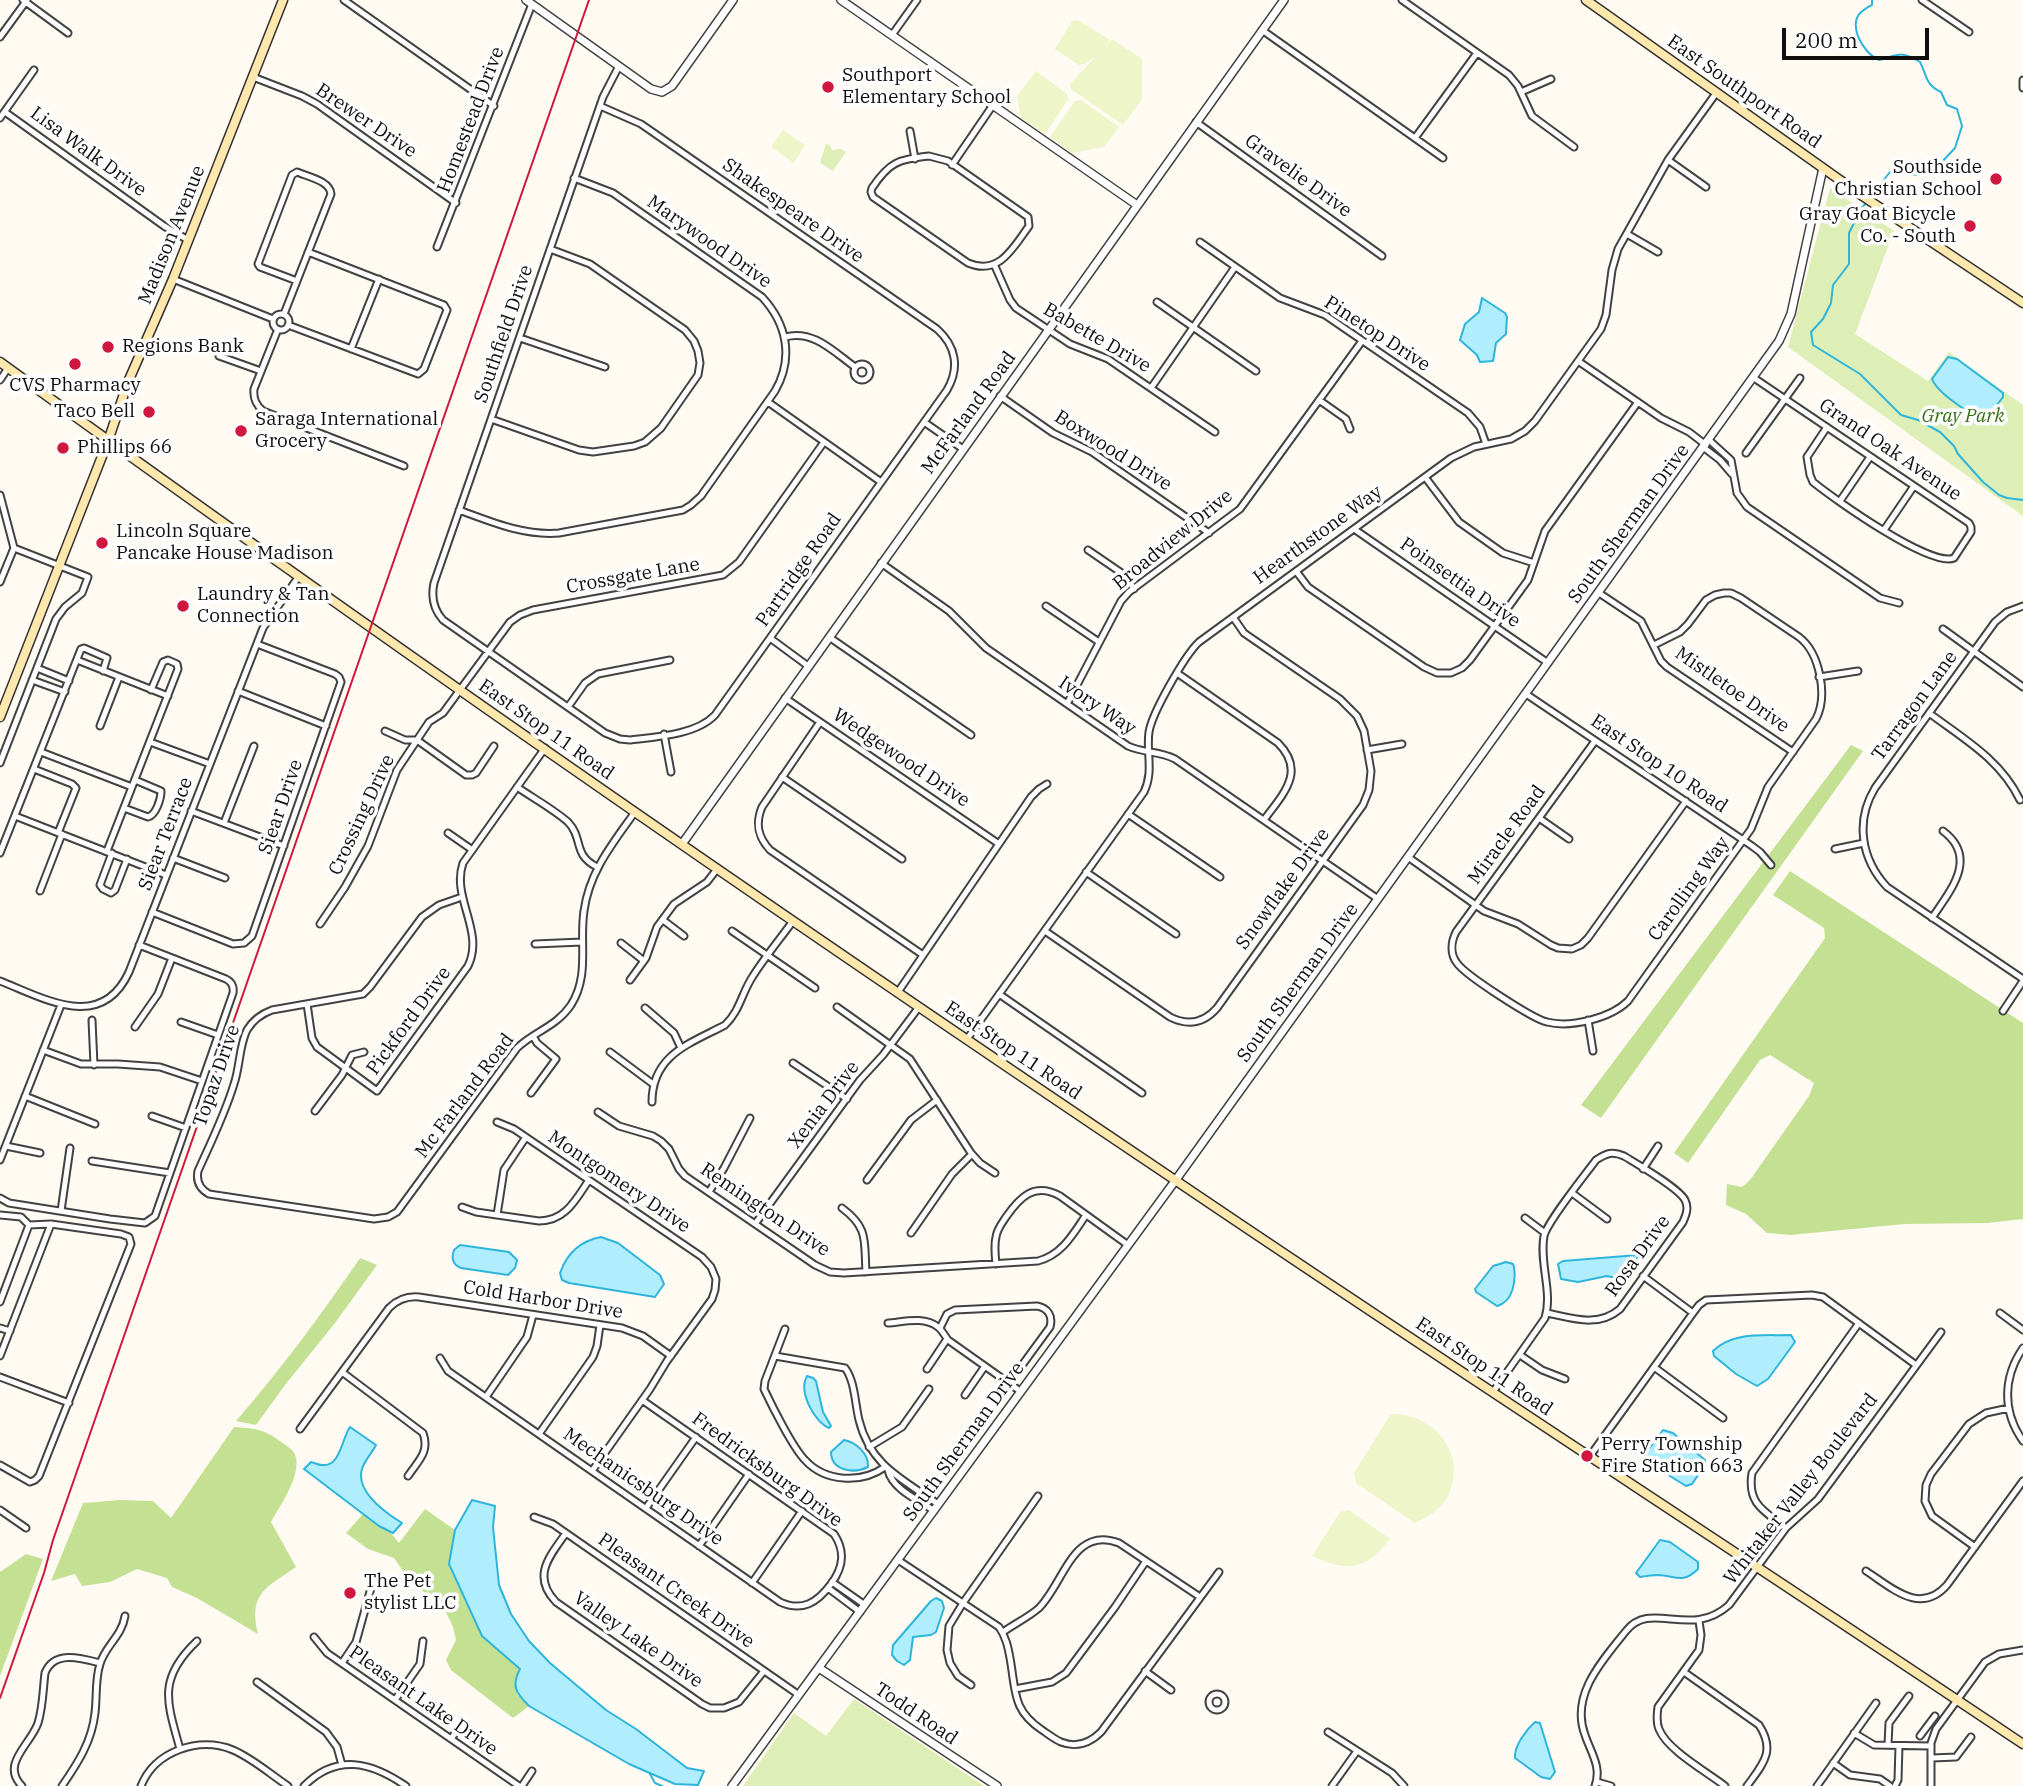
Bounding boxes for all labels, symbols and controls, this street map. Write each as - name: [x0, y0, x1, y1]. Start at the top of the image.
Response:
- scale bar: [1785, 14, 1932, 58]
- text: 200 m: [1795, 26, 1858, 54]
- street label: East Southport Road: [1663, 30, 1825, 154]
- street label: Homestead Drive: [433, 44, 509, 196]
- place label: Southport Elementary School: [842, 65, 1011, 109]
- street label: Brewer Drive: [311, 79, 421, 163]
- marker: Southport Elementary School: [820, 79, 836, 95]
- street label: Lisa Walk Drive: [25, 102, 151, 202]
- street label: Gravelie Drive: [1240, 130, 1356, 222]
- street label: Shakespeare Drive: [718, 154, 868, 268]
- place label: Southside Christian School: [1835, 157, 1982, 201]
- street label: Madison Avenue: [134, 162, 210, 308]
- marker: Southside Christian School: [1988, 171, 2004, 187]
- street label: Marywood Drive: [642, 191, 776, 293]
- place label: Gray Goat Bicycle Co. - South: [1799, 204, 1956, 248]
- marker: Gray Goat Bicycle Co. - South: [1962, 218, 1978, 234]
- street label: Southfield Drive: [470, 262, 538, 406]
- street label: Pinetop Drive: [1320, 291, 1434, 377]
- street label: Babette Drive: [1039, 298, 1155, 378]
- place label: Regions Bank: [122, 336, 244, 358]
- marker: Regions Bank: [100, 339, 116, 355]
- street label: McFarland Road: [917, 347, 1021, 479]
- marker: CVS Pharmacy: [67, 356, 83, 372]
- place label: CVS Pharmacy: [9, 375, 141, 397]
- street label: Grand Oak Avenue: [1814, 394, 1966, 506]
- place label: Taco Bell: [54, 401, 135, 423]
- marker: Taco Bell: [141, 404, 157, 420]
- street label: Boxwood Drive: [1050, 406, 1176, 496]
- park label: Gray Park: [1921, 406, 2005, 428]
- place label: Saraga International Grocery: [255, 409, 438, 453]
- marker: Saraga International Grocery: [233, 423, 249, 439]
- place label: Phillips 66: [77, 437, 172, 459]
- marker: Phillips 66: [55, 440, 71, 456]
- street label: South Sherman Drive: [1564, 440, 1694, 608]
- street label: Hearthstone Way: [1249, 481, 1387, 589]
- street label: Broadview Drive: [1109, 485, 1237, 595]
- street label: Partridge Road: [751, 509, 847, 631]
- place label: Lincoln Square Pancake House Madison: [116, 521, 334, 565]
- street label: Poinsettia Drive: [1395, 533, 1525, 633]
- marker: Lincoln Square Pancake House Madison: [94, 535, 110, 551]
- street label: Crossgate Lane: [564, 553, 702, 599]
- place label: Laundry & Tan Connection: [197, 584, 330, 628]
- marker: Laundry & Tan Connection: [175, 598, 191, 614]
- street label: Mistletoe Drive: [1670, 642, 1794, 738]
- street label: Tarragon Lane: [1867, 646, 1963, 766]
- street label: Ivory Way: [1054, 672, 1140, 740]
- street label: East Stop 11 Road: [474, 675, 618, 785]
- street label: Wedgewood Drive: [828, 704, 974, 812]
- street label: East Stop 10 Road: [1586, 710, 1732, 818]
- street label: Crossing Drive: [324, 751, 400, 879]
- street label: Siear Drive: [254, 757, 308, 857]
- street label: Siear Terrace: [134, 774, 198, 894]
- street label: Miracle Road: [1463, 781, 1551, 889]
- street label: Snowflake Drive: [1231, 824, 1335, 954]
- street label: Carolling Way: [1643, 832, 1735, 946]
- street label: South Sherman Drive: [1233, 899, 1363, 1067]
- street label: Pickford Drive: [362, 962, 456, 1080]
- street label: East Stop 11 Road: [940, 997, 1086, 1105]
- street label: Topaz Drive: [189, 1022, 245, 1130]
- street label: Mc Farland Road: [411, 1029, 519, 1163]
- street label: Xenia Drive: [784, 1057, 864, 1153]
- street label: Montgomery Drive: [544, 1126, 694, 1238]
- street label: Remington Drive: [696, 1158, 834, 1262]
- street label: Rosa Drive: [1601, 1211, 1675, 1301]
- street label: Cold Harbor Drive: [462, 1276, 624, 1324]
- street label: East Stop 11 Road: [1411, 1313, 1557, 1421]
- street label: South Sherman Drive: [899, 1358, 1029, 1526]
- street label: Whitaker Valley Boulevard: [1719, 1389, 1883, 1589]
- street label: Fredricksburg Drive: [687, 1408, 847, 1532]
- street label: Mechanicsburg Drive: [559, 1423, 727, 1551]
- place label: Perry Township Fire Station 663: [1601, 1434, 1744, 1478]
- marker: Perry Township Fire Station 663: [1579, 1448, 1595, 1464]
- street label: Pleasant Creek Drive: [593, 1528, 759, 1654]
- place label: The Pet stylist LLC: [364, 1571, 457, 1615]
- marker: The Pet stylist LLC: [342, 1585, 358, 1601]
- street label: Valley Lake Drive: [569, 1587, 707, 1693]
- street label: Pleasant Lake Drive: [344, 1641, 502, 1761]
- street label: Todd Road: [870, 1678, 962, 1750]

